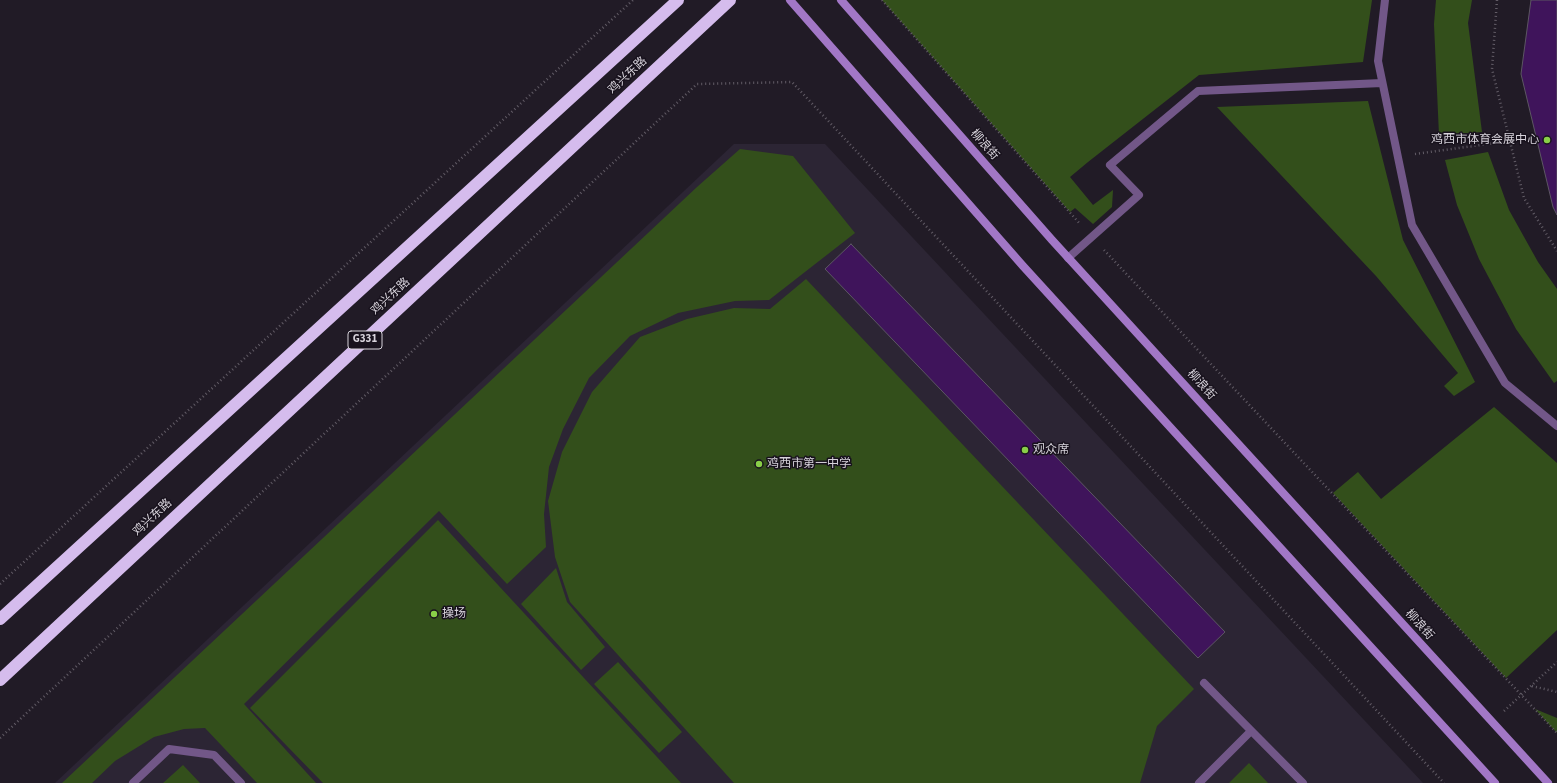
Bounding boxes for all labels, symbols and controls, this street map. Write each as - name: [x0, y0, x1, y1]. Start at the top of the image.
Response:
- street label: 鸡兴东路: [606, 54, 650, 98]
- street label: 柳浪街: [967, 127, 1001, 163]
- place label: 鸡西市体育会展中心: [1431, 133, 1539, 147]
- marker: 鸡西市体育会展中心: [1542, 135, 1552, 145]
- street label: 鸡兴东路: [369, 275, 413, 319]
- road number: G331: [348, 331, 382, 349]
- street label: 柳浪街: [1184, 367, 1218, 403]
- place label: 观众席: [1033, 443, 1069, 457]
- marker: 观众席: [1020, 445, 1030, 455]
- place label: 鸡西市第一中学: [767, 457, 851, 471]
- marker: 鸡西市第一中学: [754, 459, 764, 469]
- street label: 鸡兴东路: [131, 496, 175, 540]
- place label: 操场: [442, 607, 466, 621]
- street label: 柳浪街: [1402, 607, 1436, 643]
- marker: 操场: [429, 609, 439, 619]

